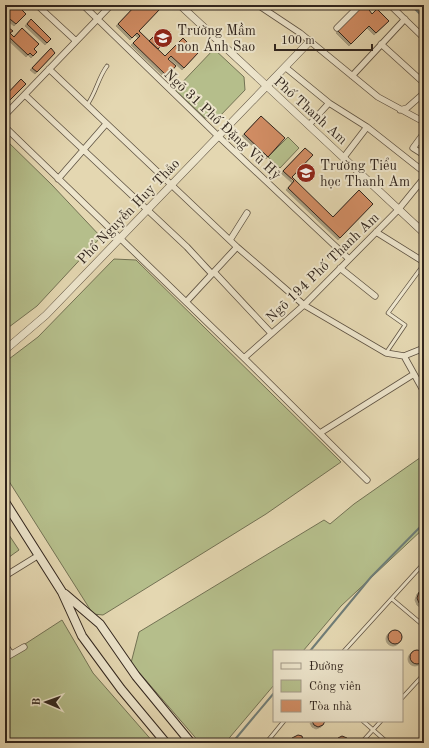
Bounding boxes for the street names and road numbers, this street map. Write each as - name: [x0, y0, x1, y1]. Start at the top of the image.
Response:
- street label: Ngõ 31 Phố Đặng Vũ Hỷ: [161, 66, 285, 183]
- street label: Phố Thanh Am: [271, 74, 350, 147]
- street label: Phố Nguyễn Huy Thảo: [74, 156, 183, 267]
- street label: Ngõ 194 Phố Thanh Am: [263, 210, 382, 325]

